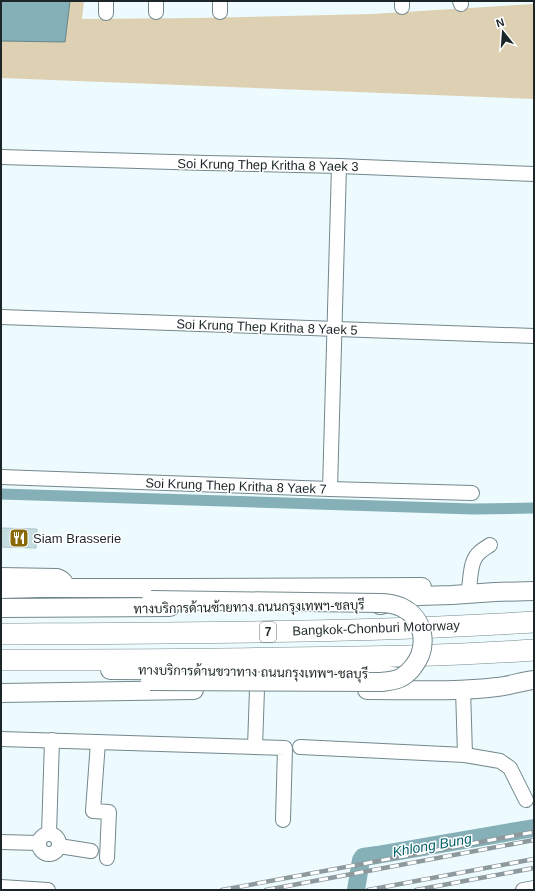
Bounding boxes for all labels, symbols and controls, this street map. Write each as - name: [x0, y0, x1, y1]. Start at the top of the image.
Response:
- north arrow: [483, 12, 523, 52]
- text: N: [495, 16, 506, 29]
- street label: Soi Krung Thep Kritha 8 Yaek 3: [177, 156, 359, 174]
- street label: Soi Krung Thep Kritha 8 Yaek 5: [176, 316, 358, 338]
- street label: Soi Krung Thep Kritha 8 Yaek 7: [145, 475, 327, 497]
- restaurant icon: Siam Brasserie: [8, 527, 30, 549]
- place label: Siam Brasserie: [33, 531, 121, 546]
- street label: ทางบริการด้านซ้ายทาง ถนนกรุงเทพฯ-ชลบุรี: [133, 595, 365, 619]
- street label: Bangkok-Chonburi Motorway: [292, 618, 461, 638]
- road number: 7: [260, 622, 276, 642]
- street label: ทางบริการด้านขวาทาง ถนนกรุงเทพฯ-ชลบุรี: [138, 660, 368, 684]
- water label: Khlong Bung: [391, 830, 473, 860]

